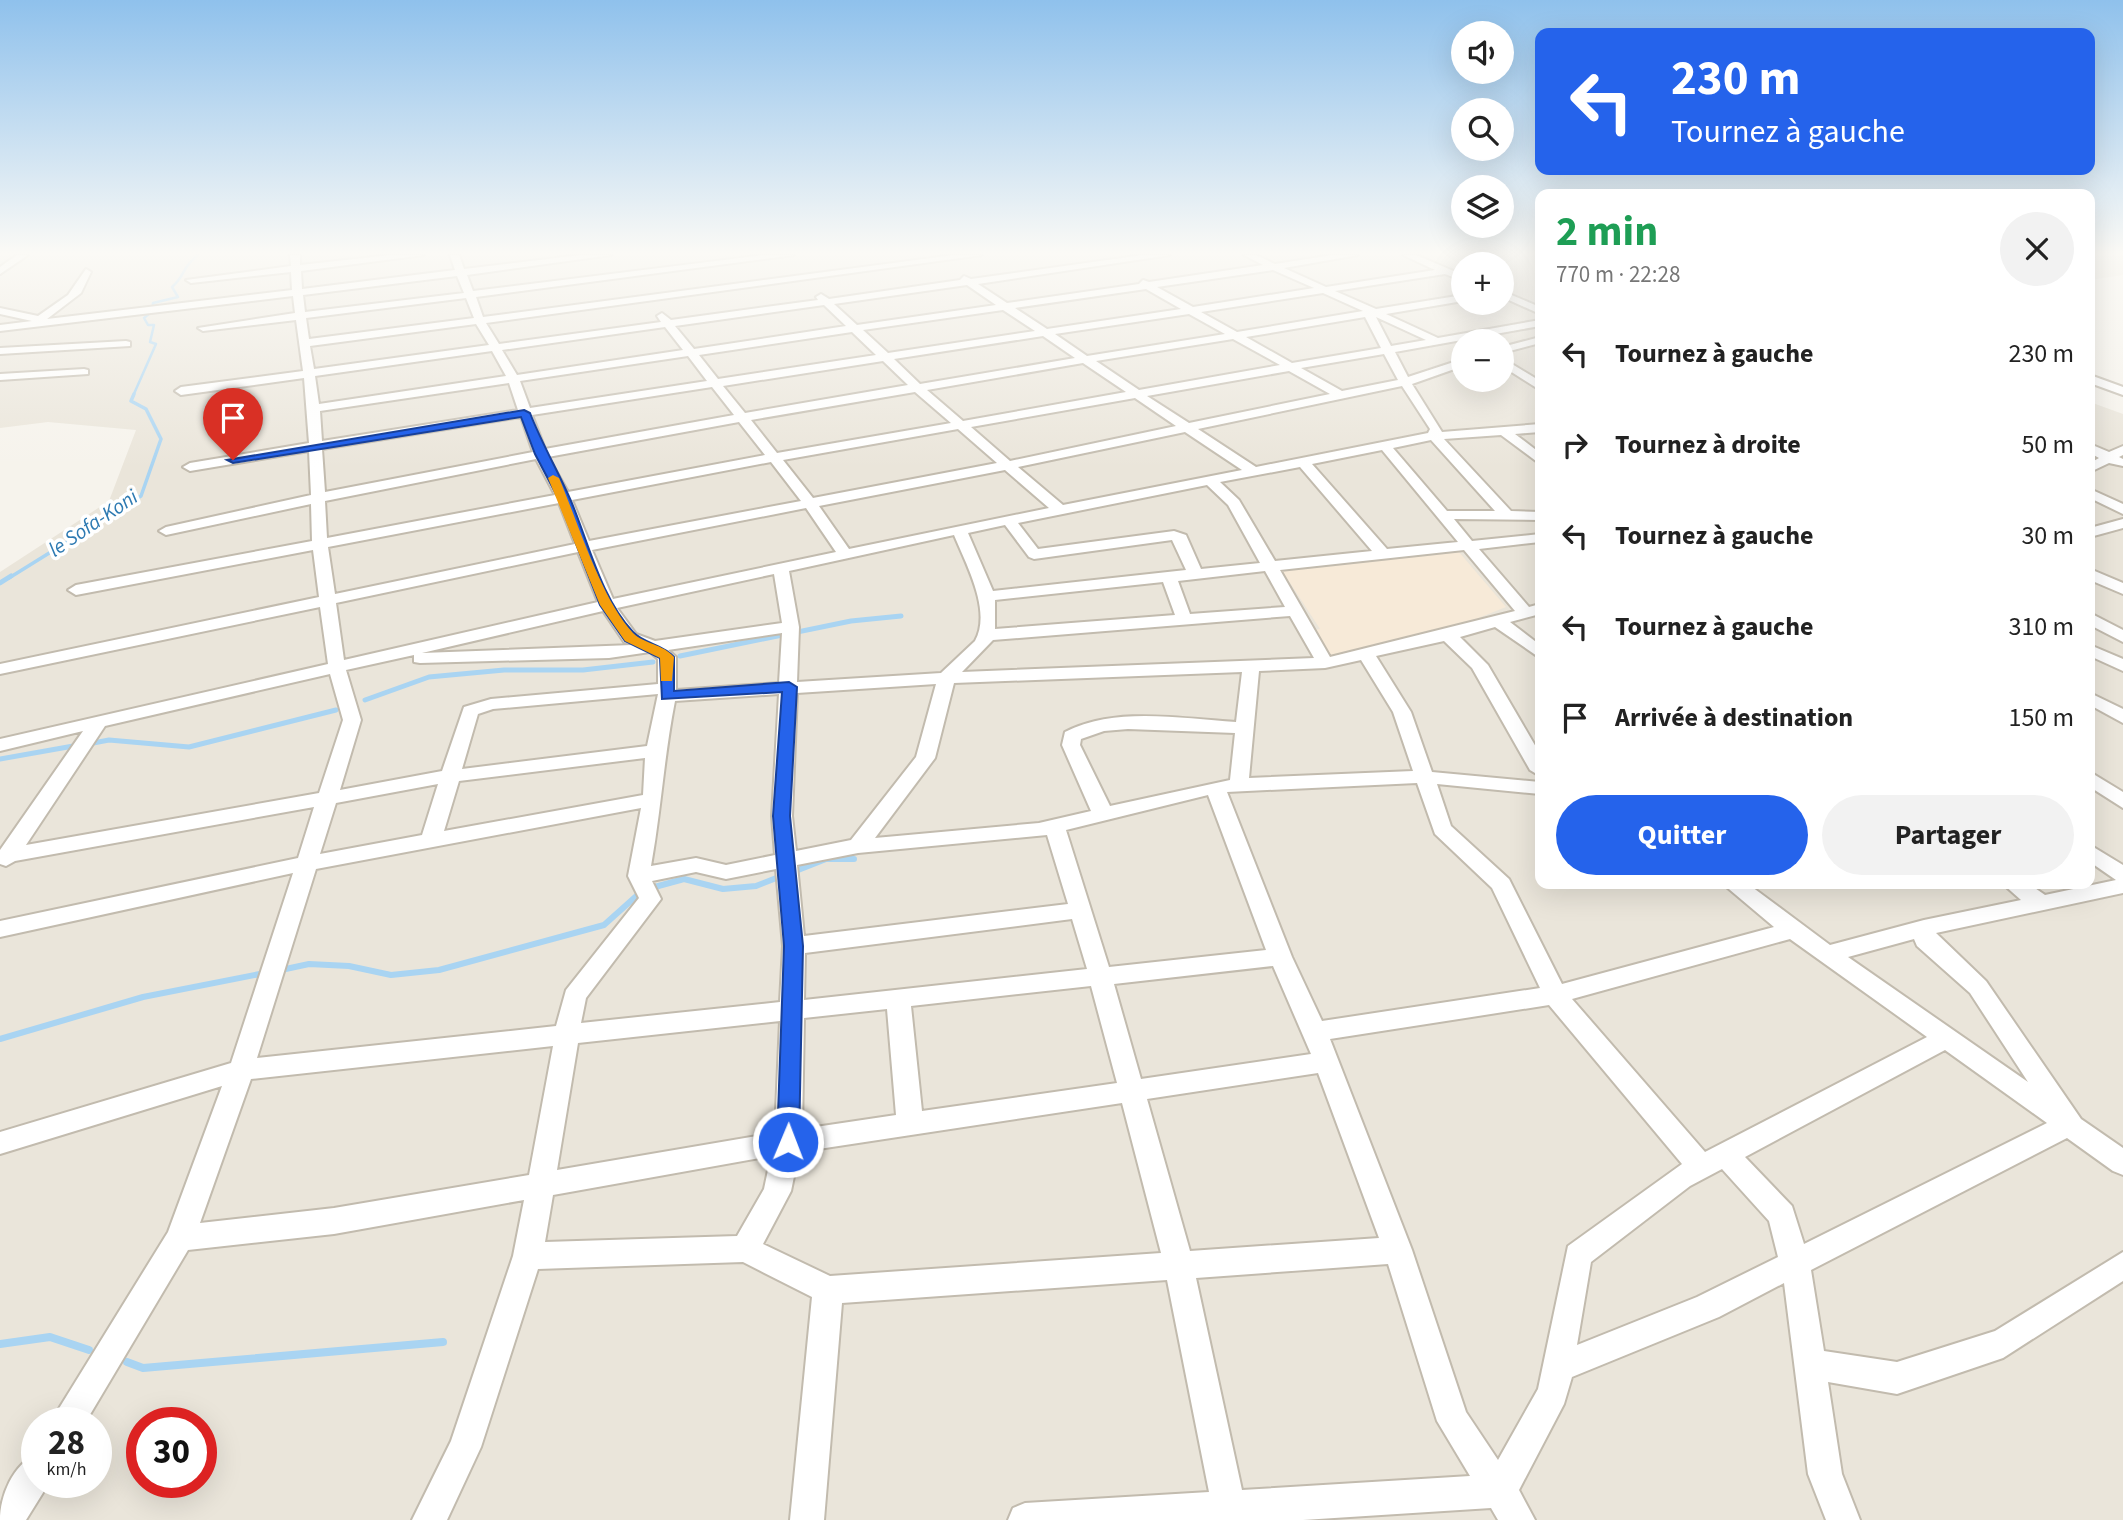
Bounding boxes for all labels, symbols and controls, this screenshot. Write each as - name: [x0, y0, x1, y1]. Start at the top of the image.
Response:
- map controls: [1451, 21, 1514, 392]
- button: sound: [1451, 21, 1514, 84]
- text: 230 m: [1671, 44, 1800, 114]
- icon: left: [1556, 56, 1647, 147]
- button: search: [1451, 98, 1514, 161]
- text: Tournez à gauche: [1671, 109, 1905, 155]
- button: layers: [1451, 175, 1514, 238]
- text: 2 min: [1556, 202, 1658, 262]
- button: close: [2000, 212, 2074, 286]
- button: +: [1451, 252, 1514, 315]
- text: 770 m · 22:28: [1556, 258, 1680, 291]
- button: −: [1451, 329, 1514, 392]
- icon: left: [1556, 335, 1594, 373]
- text: Tournez à gauche: [1615, 335, 1814, 372]
- text: 230 m: [2008, 335, 2074, 372]
- pin: [203, 388, 263, 460]
- icon: arrive: [214, 399, 252, 437]
- icon: right: [1556, 426, 1594, 464]
- text: Tournez à droite: [1615, 426, 1801, 463]
- text: 50 m: [2021, 426, 2074, 463]
- water label: le Sofa-Koni: [42, 481, 145, 564]
- icon: left: [1556, 517, 1594, 555]
- text: Tournez à gauche: [1615, 517, 1814, 554]
- text: 30 m: [2021, 517, 2074, 554]
- icon: left: [1556, 608, 1594, 646]
- text: Tournez à gauche: [1615, 608, 1814, 645]
- text: 310 m: [2008, 608, 2074, 645]
- icon: arrive: [1556, 699, 1594, 737]
- text: Arrivée à destination: [1615, 699, 1853, 736]
- text: 150 m: [2008, 699, 2074, 736]
- button: Quitter: [1556, 795, 1808, 875]
- button: Partager: [1822, 795, 2074, 875]
- position arrow: [751, 1105, 825, 1179]
- speed limit sign: 30: [126, 1407, 217, 1498]
- text: 28: [48, 1418, 85, 1468]
- text: km/h: [47, 1457, 86, 1482]

